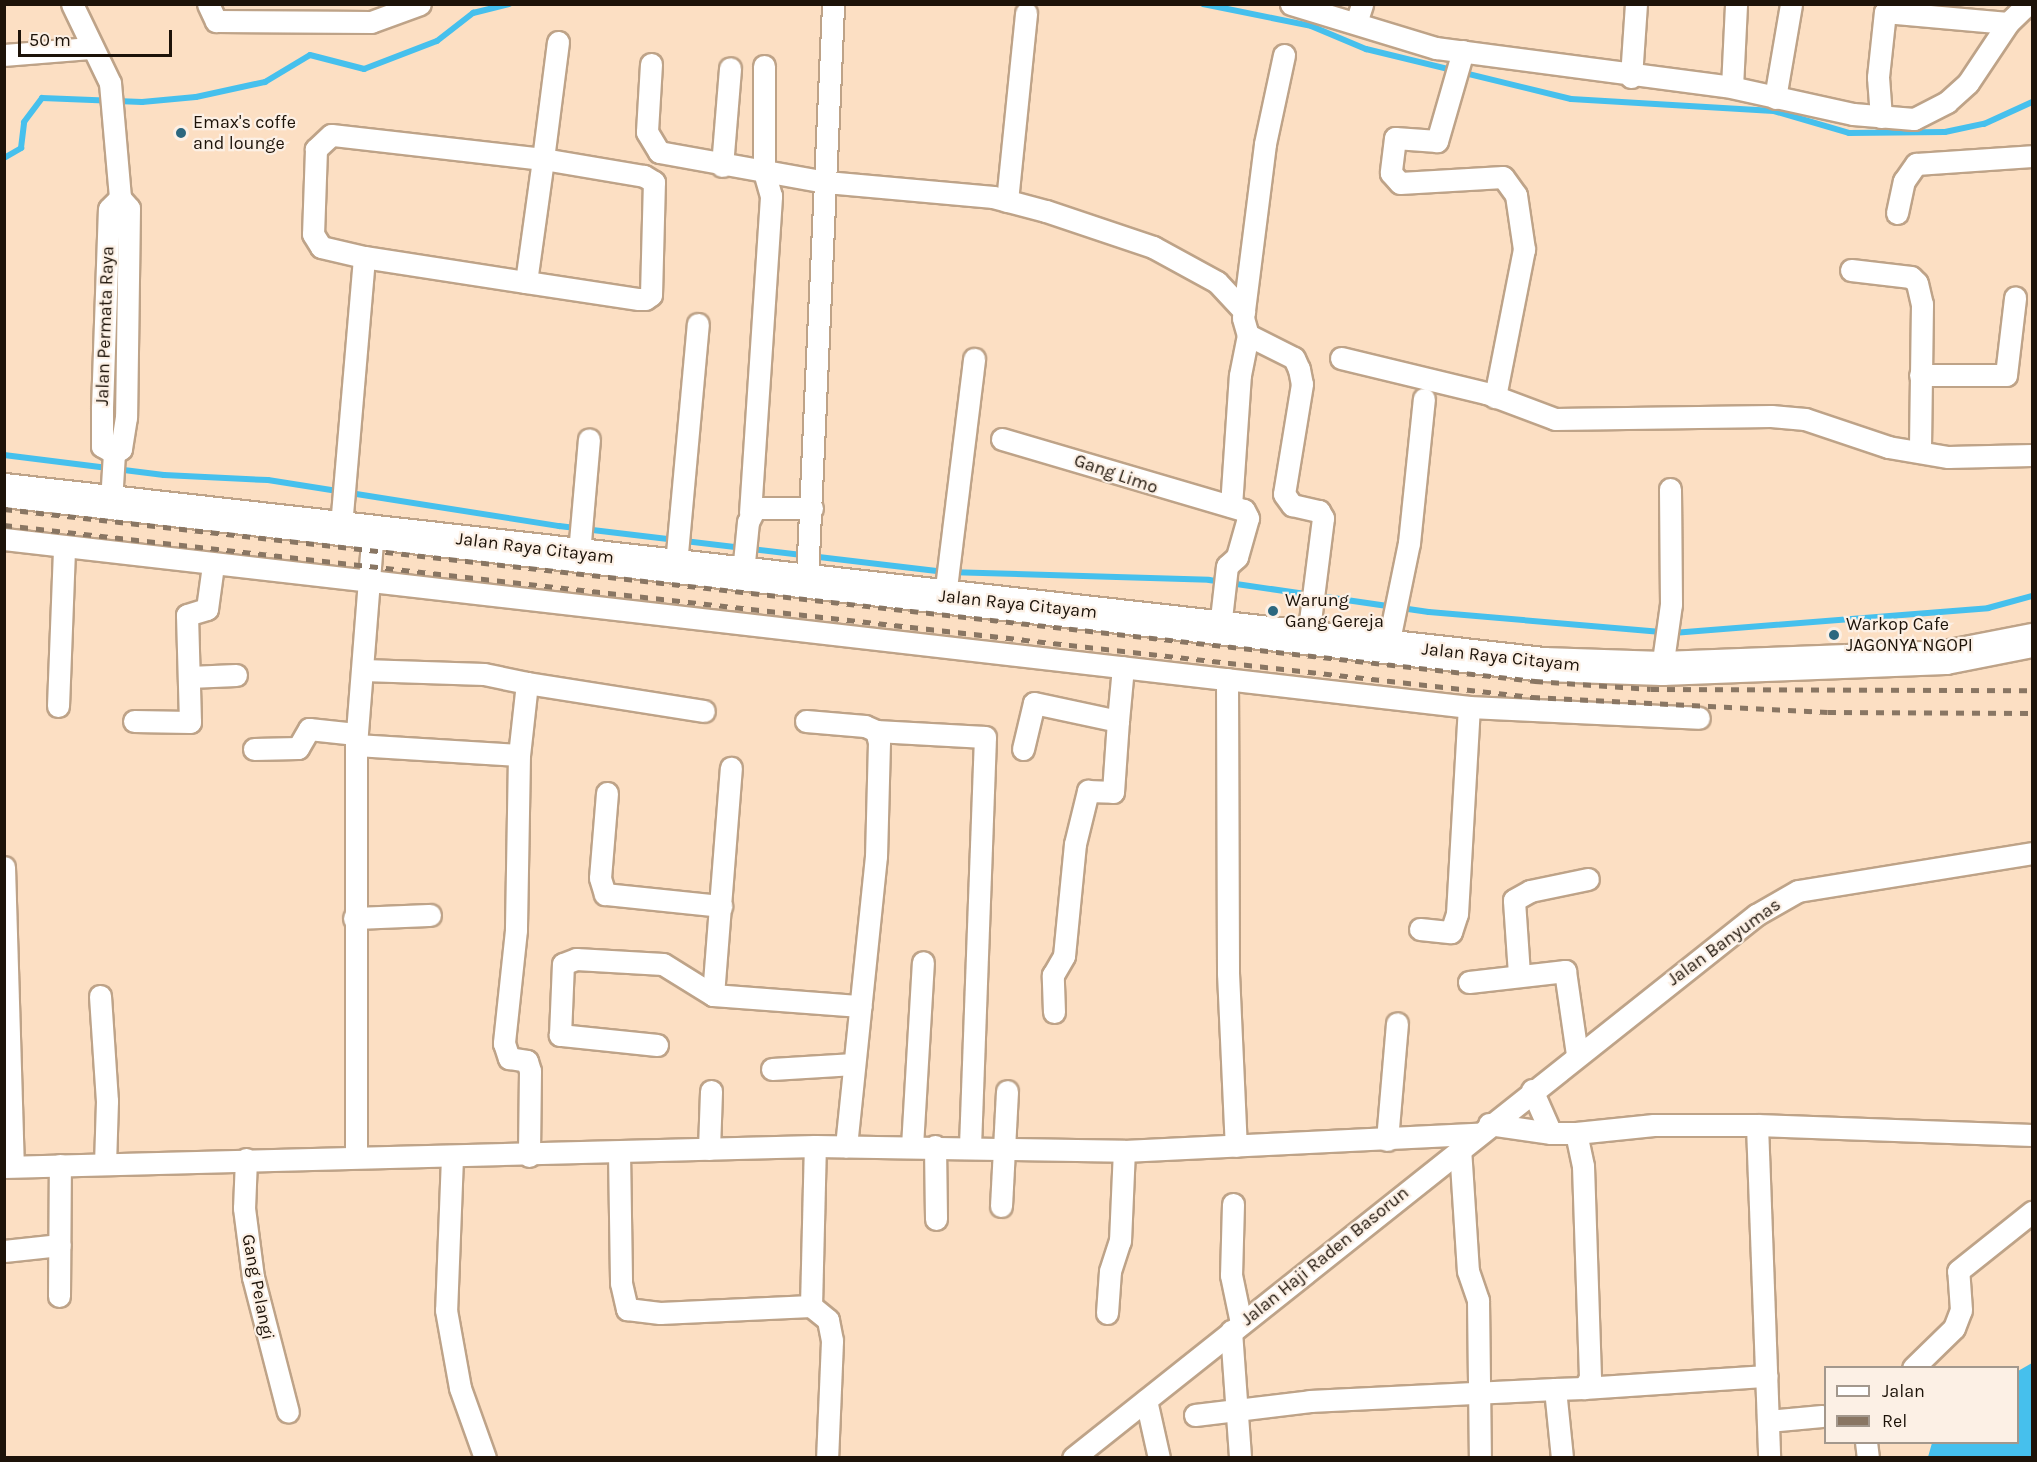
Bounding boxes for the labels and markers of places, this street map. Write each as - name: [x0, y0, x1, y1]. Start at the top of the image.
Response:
- place label: Emax's coffe and lounge: [193, 112, 296, 154]
- marker: Emax's coffe and lounge: [174, 126, 188, 140]
- place label: Warung Gang Gereja: [1285, 590, 1384, 632]
- marker: Warung Gang Gereja: [1266, 604, 1280, 618]
- place label: Warkop Cafe JAGONYA NGOPI: [1846, 614, 1973, 656]
- marker: Warkop Cafe JAGONYA NGOPI: [1827, 628, 1841, 642]

